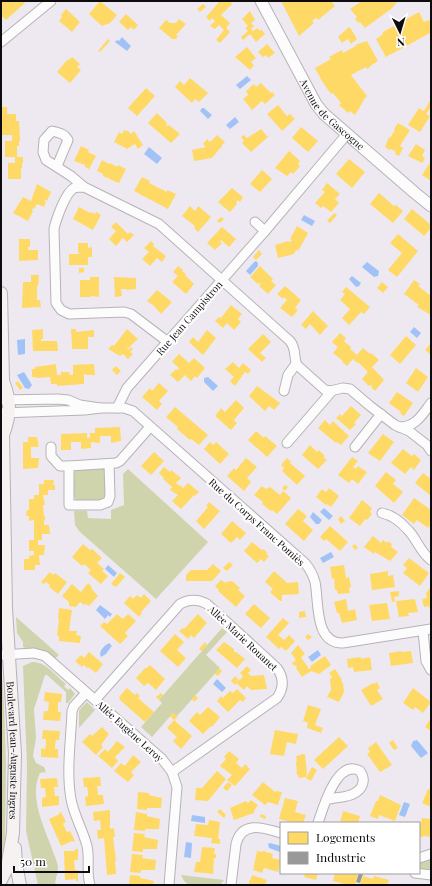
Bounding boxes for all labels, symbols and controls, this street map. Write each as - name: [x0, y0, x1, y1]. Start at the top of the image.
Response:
- north arrow: [380, 12, 420, 52]
- text: N: [396, 35, 406, 50]
- street label: Avenue de Gascogne: [296, 75, 367, 153]
- street label: Rue Jean Campistron: [153, 278, 225, 358]
- street label: Rue du Corps Franc Pomiès: [206, 475, 308, 569]
- street label: Allée Marie Rouanet: [204, 601, 281, 674]
- street label: Boulevard Jean-Auguste Ingres: [4, 681, 22, 820]
- street label: Allée Eugène Leroy: [93, 696, 167, 765]
- legend: [280, 822, 420, 874]
- text: Logements: [316, 829, 375, 845]
- scale bar: [14, 848, 89, 874]
- text: Industrie: [316, 849, 366, 865]
- text: 50 m: [20, 853, 46, 869]

